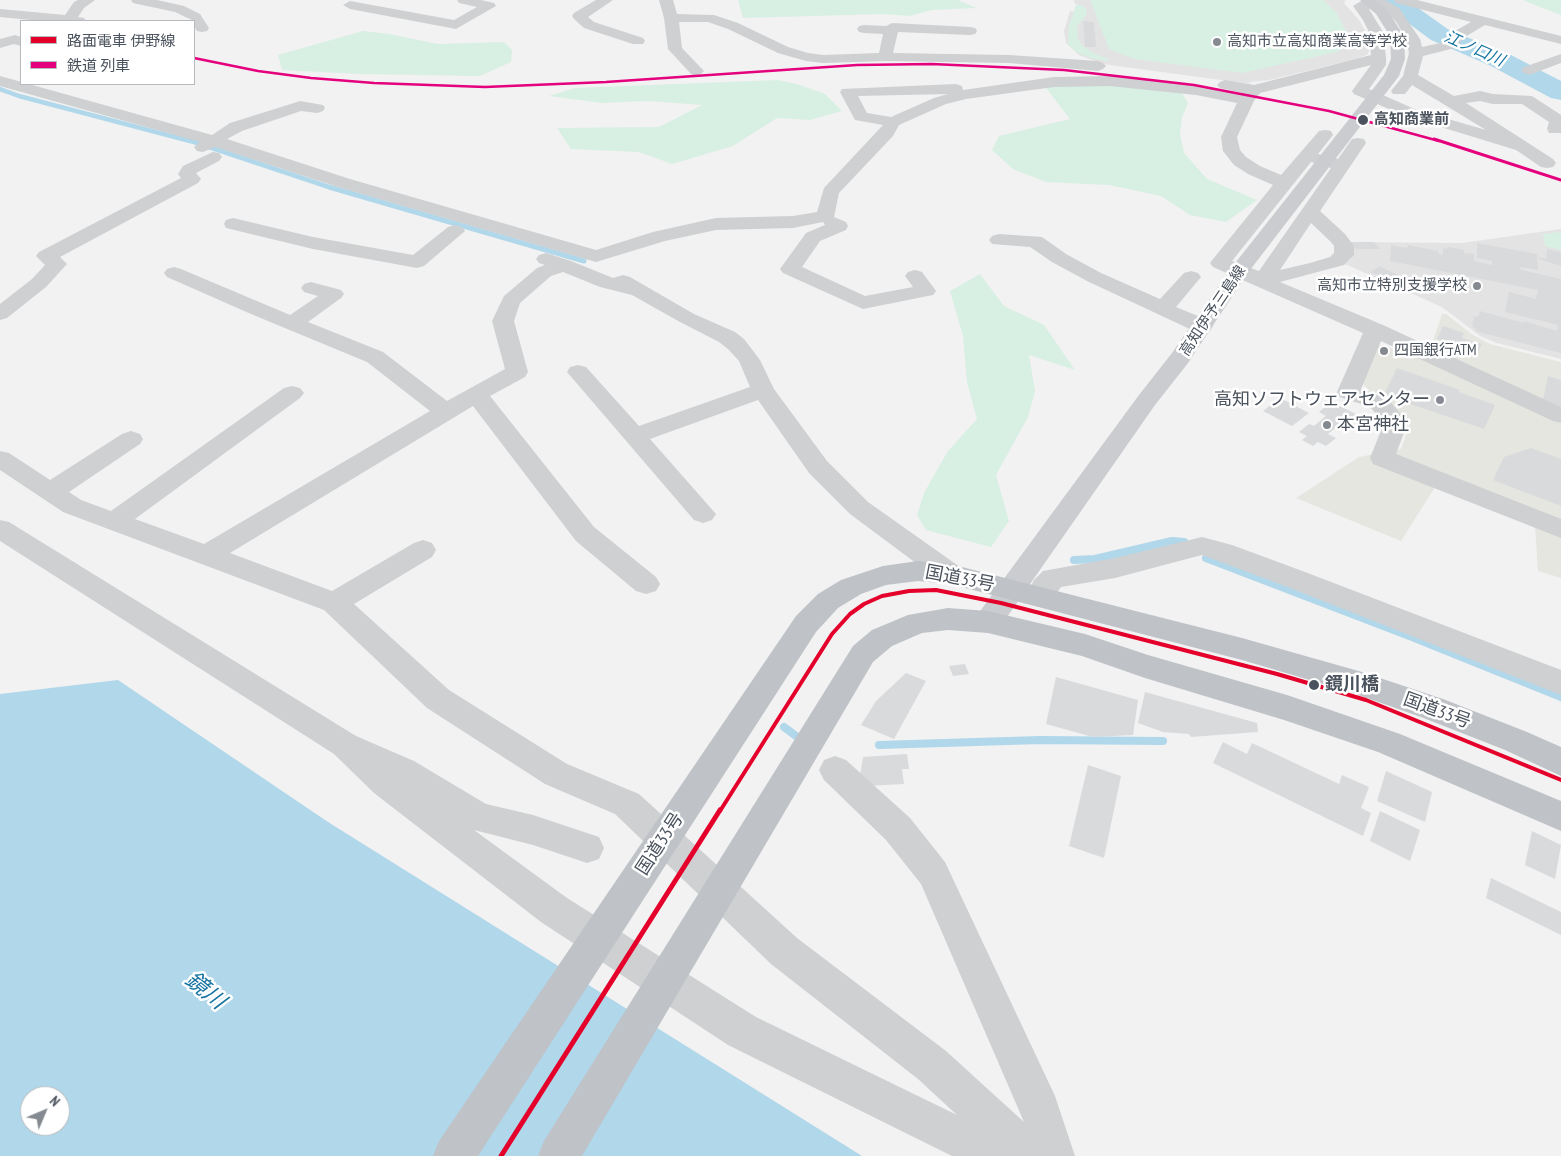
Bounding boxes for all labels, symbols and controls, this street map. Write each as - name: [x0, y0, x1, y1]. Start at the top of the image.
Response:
- legend: [20, 20, 195, 85]
- water label: 江ノ口川: [1441, 27, 1507, 71]
- text: 路面電車 伊野線: [67, 31, 175, 50]
- place label: 高知市立高知商業高等学校: [1227, 33, 1407, 51]
- marker: 高知市立高知商業高等学校: [1211, 36, 1223, 48]
- text: 鉄道 列車: [67, 56, 130, 75]
- place label: 高知商業前: [1374, 111, 1449, 129]
- marker: 高知商業前: [1356, 113, 1370, 127]
- street label: 高知伊予三島線: [1176, 262, 1250, 360]
- place label: 高知市立特別支援学校: [1317, 277, 1467, 295]
- marker: 高知市立特別支援学校: [1471, 280, 1483, 292]
- place label: 四国銀行ATM: [1394, 342, 1477, 360]
- marker: 四国銀行ATM: [1378, 345, 1390, 357]
- place label: 高知ソフトウェアセンター: [1214, 389, 1430, 411]
- marker: 高知ソフトウェアセンター: [1434, 394, 1446, 406]
- place label: 本宮神社: [1337, 414, 1409, 436]
- marker: 本宮神社: [1321, 419, 1333, 431]
- street label: 国道33号: [923, 562, 997, 596]
- place label: 鏡川橋: [1325, 674, 1379, 696]
- marker: 鏡川橋: [1307, 678, 1321, 692]
- street label: 国道33号: [1400, 689, 1474, 733]
- street label: 国道33号: [632, 809, 688, 879]
- water label: 鏡川: [180, 967, 230, 1015]
- north arrow: [20, 1086, 70, 1136]
- text: N: [46, 1092, 64, 1110]

